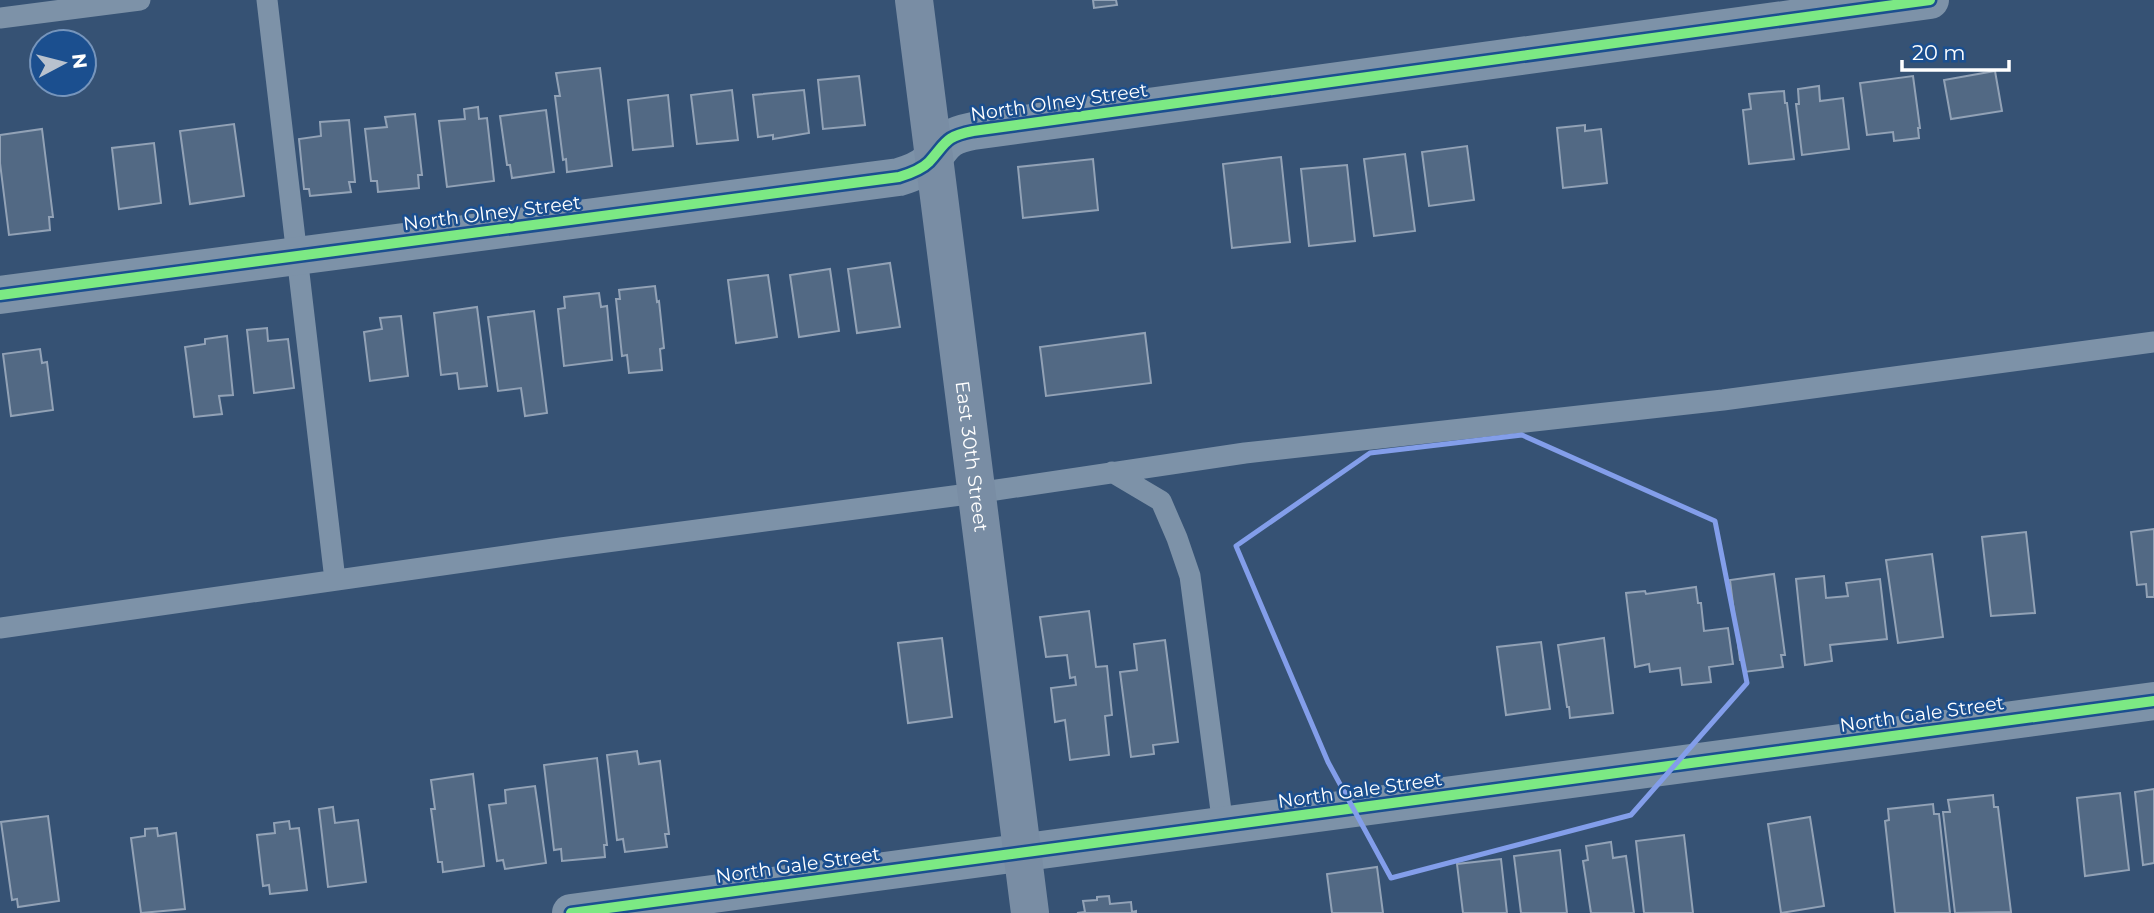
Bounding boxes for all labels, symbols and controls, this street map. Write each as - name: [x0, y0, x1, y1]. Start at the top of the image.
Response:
- north arrow: [28, 28, 98, 98]
- scale bar: [1902, 28, 2009, 72]
- text: 20 m: [1912, 40, 1966, 65]
- text: N: [67, 52, 92, 70]
- street label: North Olney Street: [969, 78, 1149, 126]
- street label: North Olney Street: [402, 191, 582, 235]
- street label: East 30th Street: [951, 379, 993, 534]
- street label: North Gale Street: [1838, 691, 2006, 737]
- street label: North Gale Street: [1276, 767, 1444, 813]
- street label: North Gale Street: [714, 842, 882, 888]

